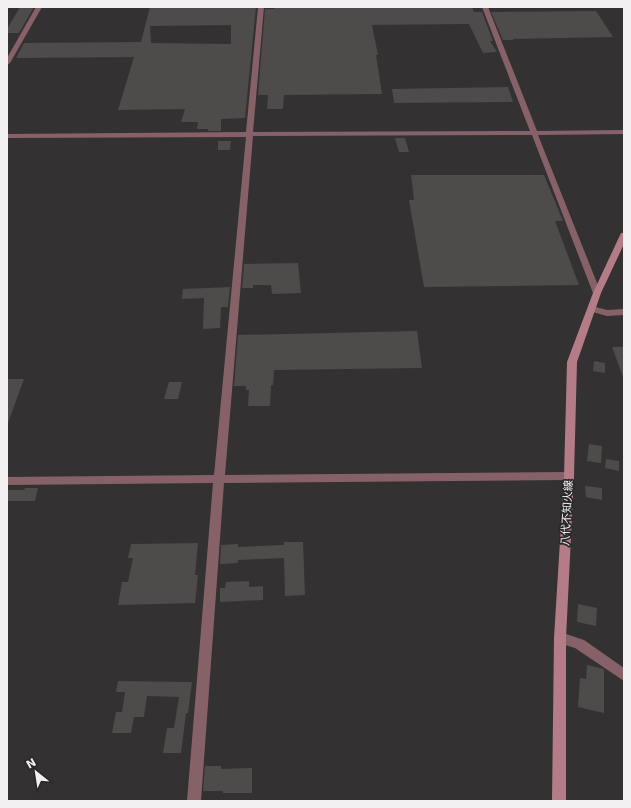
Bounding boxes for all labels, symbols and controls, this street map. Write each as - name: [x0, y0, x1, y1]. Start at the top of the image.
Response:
- street label: 八代不知火線: [559, 480, 575, 546]
- north arrow: [16, 752, 56, 792]
- text: N: [24, 756, 38, 772]

